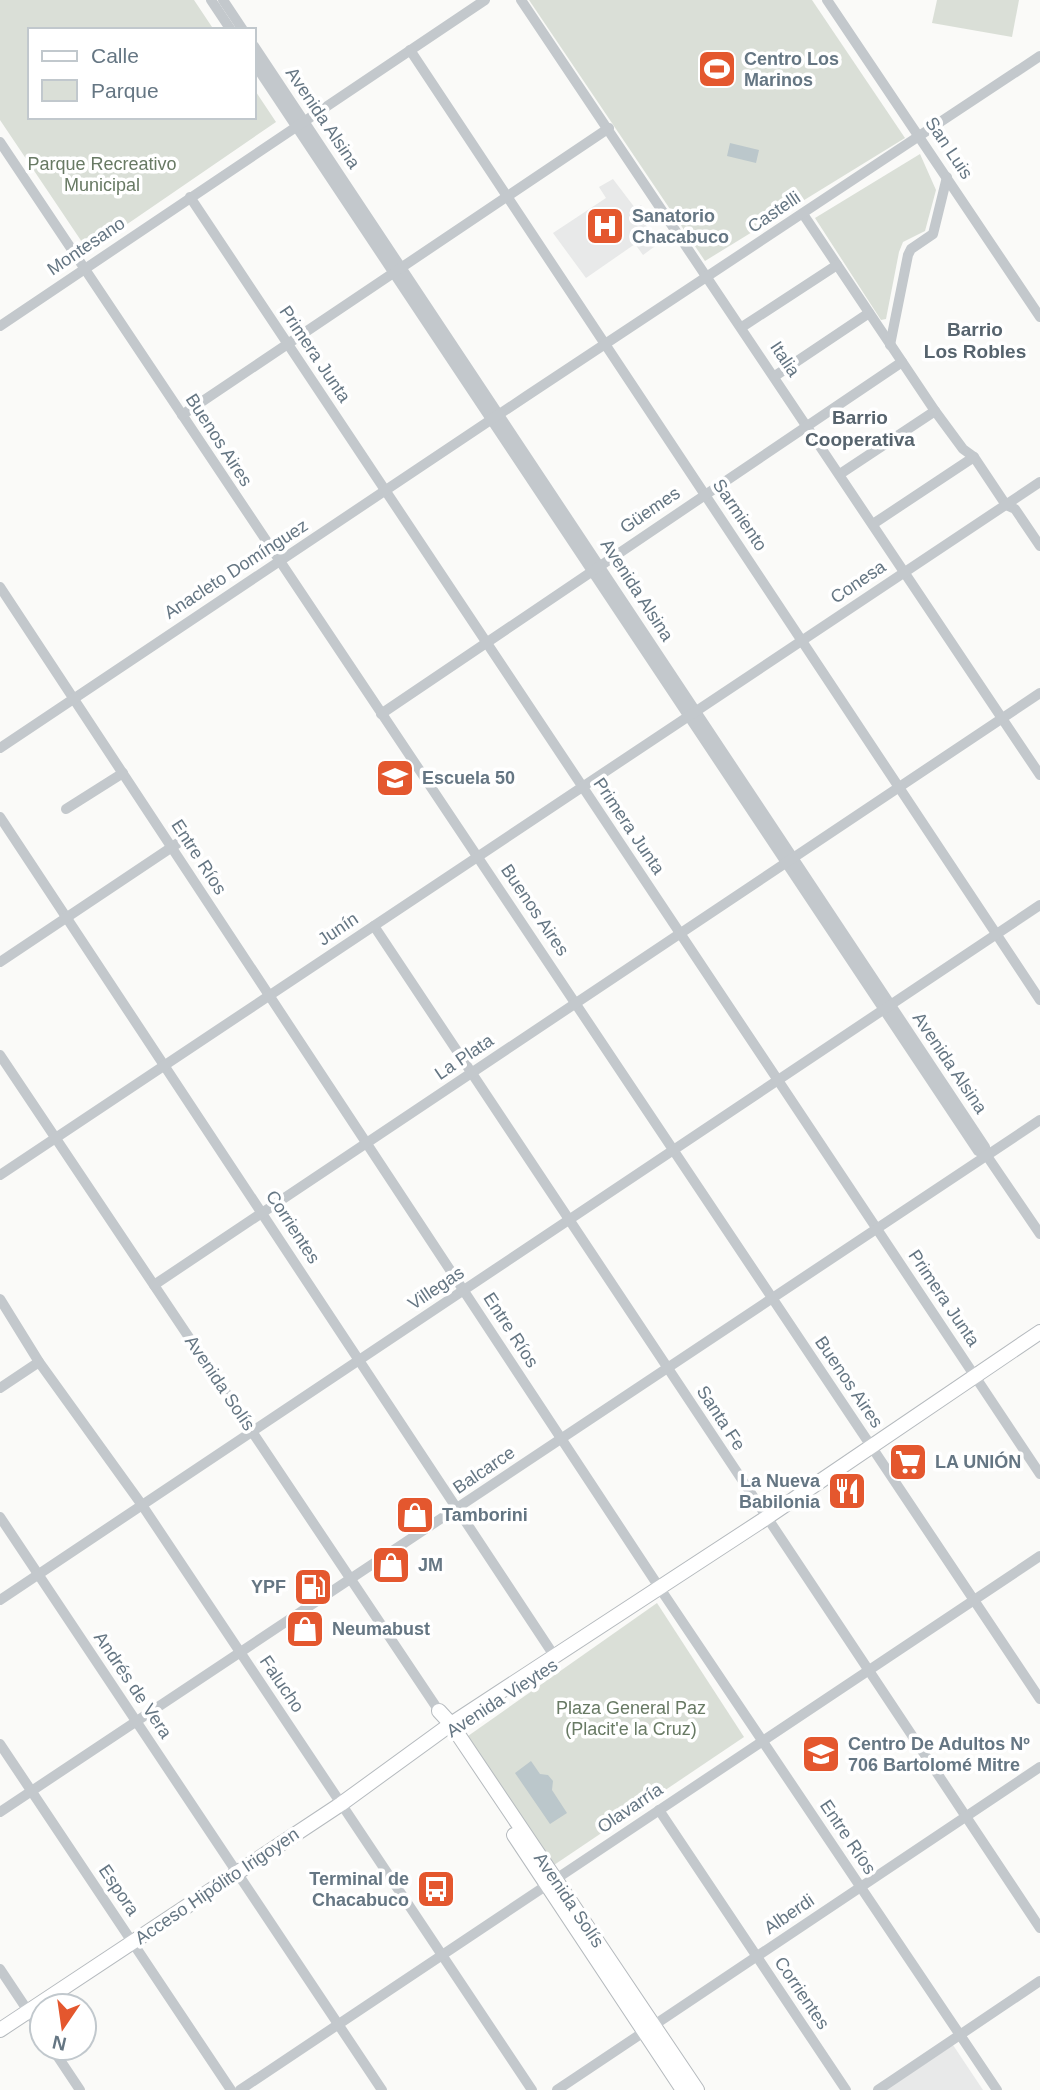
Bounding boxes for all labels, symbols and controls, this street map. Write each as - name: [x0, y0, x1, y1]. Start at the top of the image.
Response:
- legend: [28, 28, 256, 119]
- text: Calle: [91, 44, 139, 67]
- sports icon: Centro Los Marinos: [696, 48, 738, 90]
- place label: Centro Los Marinos: [744, 49, 839, 90]
- street label: Avenida Alsina: [282, 64, 365, 173]
- text: Parque: [91, 79, 159, 102]
- street label: San Luis: [921, 113, 977, 183]
- park label: Parque Recreativo Municipal: [27, 154, 177, 195]
- street label: Castelli: [744, 187, 804, 237]
- hospital icon: Sanatorio Chacabuco: [584, 205, 626, 247]
- place label: Sanatorio Chacabuco: [632, 206, 729, 247]
- street label: Montesano: [43, 213, 129, 279]
- street label: Primera Junta: [275, 302, 355, 407]
- district label: Barrio Los Robles: [924, 319, 1026, 362]
- street label: Italia: [766, 338, 804, 381]
- street label: Buenos Aires: [182, 390, 256, 490]
- district label: Barrio Cooperativa: [805, 407, 915, 450]
- street label: Sarmiento: [709, 475, 771, 555]
- street label: Güemes: [616, 483, 684, 537]
- street label: Anacleto Domínguez: [160, 515, 312, 623]
- street label: Avenida Alsina: [597, 535, 678, 646]
- street label: Conesa: [827, 556, 890, 608]
- school or university icon: Escuela 50: [374, 757, 416, 799]
- place label: Escuela 50: [422, 768, 515, 788]
- street label: Primera Junta: [589, 774, 669, 879]
- street label: Entre Ríos: [167, 816, 231, 898]
- street label: Buenos Aires: [497, 860, 573, 960]
- street label: Junín: [314, 908, 362, 950]
- street label: Avenida Alsina: [909, 1009, 992, 1118]
- street label: La Plata: [431, 1030, 498, 1084]
- street label: Corrientes: [262, 1187, 324, 1267]
- street label: Primera Junta: [904, 1246, 984, 1351]
- street label: Villegas: [404, 1262, 468, 1314]
- street label: Entre Ríos: [479, 1289, 543, 1371]
- street label: Avenida Solís: [181, 1332, 259, 1434]
- street label: Buenos Aires: [811, 1332, 887, 1432]
- street label: Santa Fe: [693, 1382, 749, 1454]
- supermarket icon: LA UNIÓN: [887, 1441, 929, 1483]
- street label: Balcarce: [449, 1442, 519, 1498]
- place label: LA UNIÓN: [935, 1451, 1021, 1472]
- restaurant icon: La Nueva Babilonia: [826, 1470, 868, 1512]
- place label: La Nueva Babilonia: [739, 1471, 821, 1512]
- shop icon: Tamborini: [394, 1494, 436, 1536]
- place label: Tamborini: [442, 1505, 528, 1525]
- shop icon: JM: [370, 1544, 412, 1586]
- place label: JM: [418, 1555, 443, 1575]
- fuel station icon: YPF: [292, 1566, 334, 1608]
- place label: YPF: [251, 1577, 286, 1597]
- shop icon: Neumabust: [284, 1608, 326, 1650]
- place label: Neumabust: [332, 1619, 430, 1639]
- street label: Andrés de Vera: [90, 1628, 177, 1743]
- street label: Falucho: [256, 1652, 308, 1716]
- street label: Avenida Vieytes: [443, 1655, 561, 1741]
- park label: Plaza General Paz (Placit'e la Cruz): [556, 1698, 706, 1739]
- school or university icon: Centro De Adultos Nº 706 Bartolomé Mitre: [800, 1733, 842, 1775]
- place label: Centro De Adultos Nº 706 Bartolomé Mitre: [848, 1734, 1030, 1775]
- street label: Olavarría: [594, 1778, 667, 1837]
- street label: Entre Ríos: [816, 1796, 880, 1878]
- street label: Acceso Hipólito Irigoyen: [131, 1824, 303, 1948]
- street label: Avenida Solís: [530, 1849, 608, 1951]
- street label: Espora: [95, 1861, 144, 1920]
- bus stop icon: Terminal de Chacabuco: [415, 1868, 457, 1910]
- place label: Terminal de Chacabuco: [309, 1869, 409, 1910]
- street label: Alberdi: [760, 1890, 818, 1938]
- street label: Corrientes: [770, 1953, 834, 2033]
- north arrow: [28, 1992, 98, 2062]
- text: N: [50, 2031, 68, 2055]

